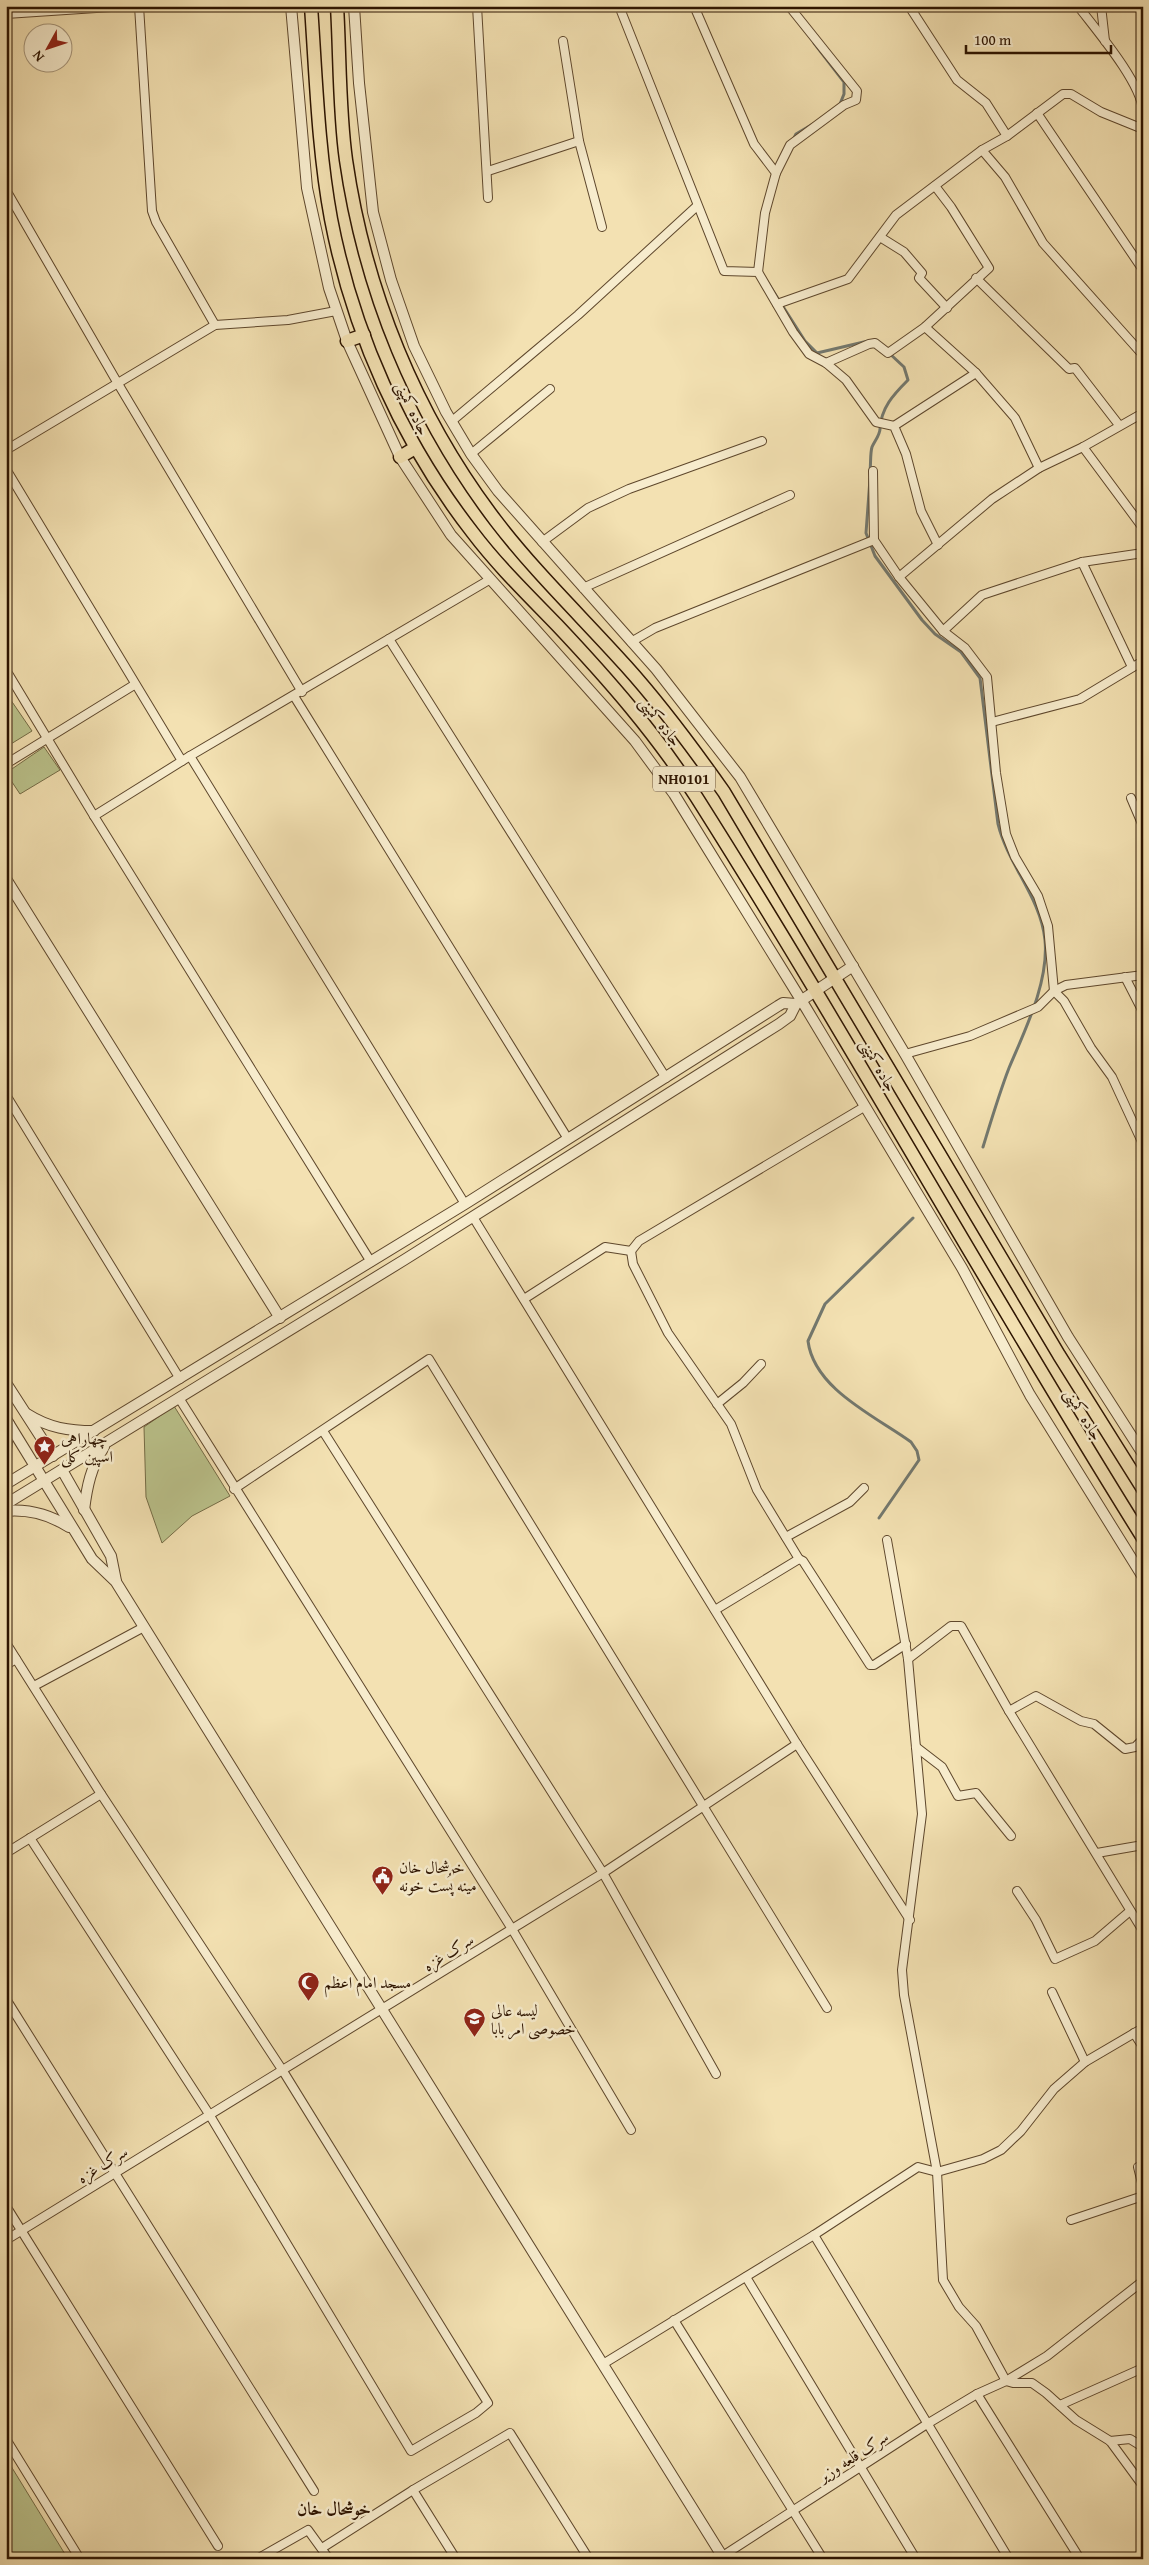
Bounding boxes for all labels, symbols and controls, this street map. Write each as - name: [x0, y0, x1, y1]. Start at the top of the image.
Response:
- north arrow: [22, 22, 72, 72]
- scale bar: [966, 22, 1112, 54]
- text: 100 m: [974, 29, 1012, 50]
- text: N: [27, 46, 49, 66]
- street label: جاده کمپنی: [390, 377, 436, 439]
- street label: جاده کمپنی: [634, 691, 688, 751]
- road number: NH0101: [653, 766, 715, 792]
- street label: جاده کمپنی: [854, 1034, 904, 1096]
- street label: جاده کمپنی: [1059, 1383, 1109, 1445]
- place label: چهاراهی اسپین کلی: [61, 1426, 113, 1468]
- place icon: چهاراهی اسپین کلی: [33, 1435, 57, 1466]
- place label: خوشحال خان مینه پُست خونه: [399, 1855, 477, 1897]
- public building icon: خوشحال خان مینه پُست خونه: [371, 1864, 395, 1895]
- street label: سرک غزه: [418, 1927, 478, 1977]
- mosque icon: مسجد امام اعظم: [296, 1970, 320, 2001]
- place label: مسجد امام اعظم: [324, 1970, 411, 1998]
- place label: لیسه عالی خصوصی امر بابا: [491, 1998, 576, 2040]
- school or university icon: لیسه عالی خصوصی امر بابا: [463, 2007, 487, 2038]
- street label: سرک غزه: [72, 2139, 132, 2189]
- street label: سرک قلعه وزیر: [811, 2424, 893, 2489]
- district label: خوشحال خان: [297, 2495, 371, 2522]

